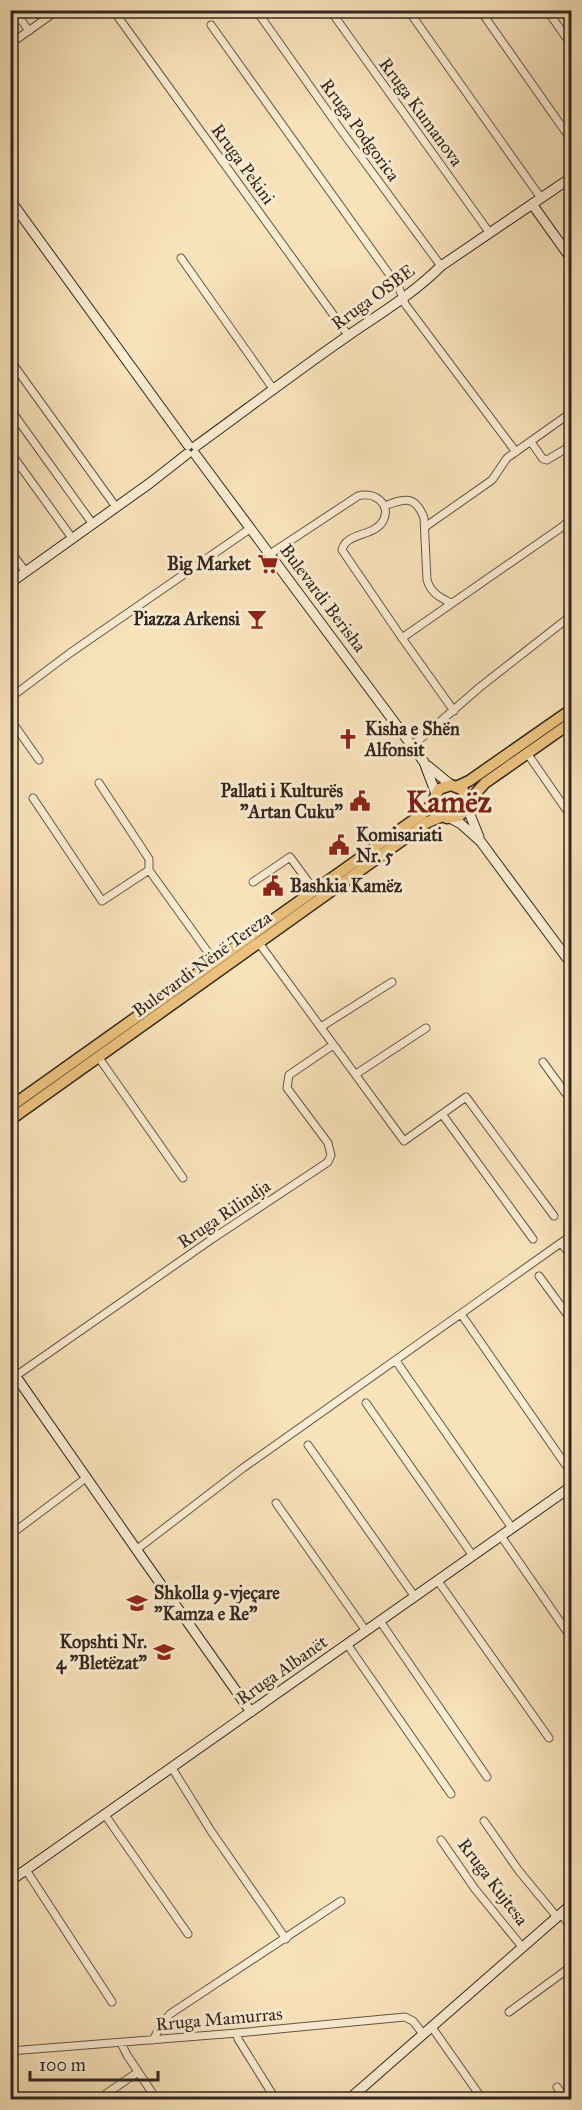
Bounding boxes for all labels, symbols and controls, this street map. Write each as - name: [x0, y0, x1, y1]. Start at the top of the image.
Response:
- street label: Rruga Kumanova: [373, 53, 468, 171]
- street label: Rruga Podgorica: [315, 74, 405, 186]
- street label: Rruga Pekini: [206, 119, 280, 209]
- street label: Rruga OSBE: [327, 259, 420, 335]
- street label: Bulevardi Berisha: [275, 540, 371, 657]
- supermarket icon: Big Market: [256, 552, 280, 576]
- place label: Big Market: [167, 553, 252, 576]
- bar icon: Piazza Arkensi: [245, 607, 269, 631]
- place label: Piazza Arkensi: [133, 608, 241, 630]
- place label: Kisha e Shën Alfonsit: [364, 718, 460, 761]
- church icon: Kisha e Shën Alfonsit: [336, 727, 360, 751]
- place label: Pallati i Kulturës "Artan Cuku": [221, 780, 344, 823]
- district label: Kamëz: [406, 784, 492, 820]
- public building icon: Pallati i Kulturës "Artan Cuku": [348, 789, 372, 813]
- place label: Komisariati Nr. 5: [356, 824, 444, 867]
- public building icon: Komisariati Nr. 5: [327, 833, 351, 857]
- public building icon: Bashkia Kamëz: [261, 874, 285, 898]
- place label: Bashkia Kamëz: [290, 875, 403, 897]
- street label: Bulevardi Nënë Tereza: [128, 906, 276, 1022]
- street label: Rruga Rilindja: [173, 1175, 275, 1254]
- place label: Shkolla 9-vjeçare "Kamza e Re": [154, 1582, 280, 1625]
- school or university icon: Shkolla 9-vjeçare "Kamza e Re": [125, 1591, 149, 1615]
- street label: Rruga Albanët: [232, 1630, 333, 1710]
- place label: Kopshti Nr. 4 "Bletëzat": [56, 1631, 148, 1675]
- school or university icon: Kopshti Nr. 4 "Bletëzat": [152, 1640, 176, 1664]
- street label: Rruga Kujtesa: [452, 1834, 533, 1931]
- street label: Rruga Mamurras: [155, 2002, 284, 2037]
- scale bar: [30, 2044, 158, 2082]
- text: 100 m: [39, 2054, 86, 2076]

